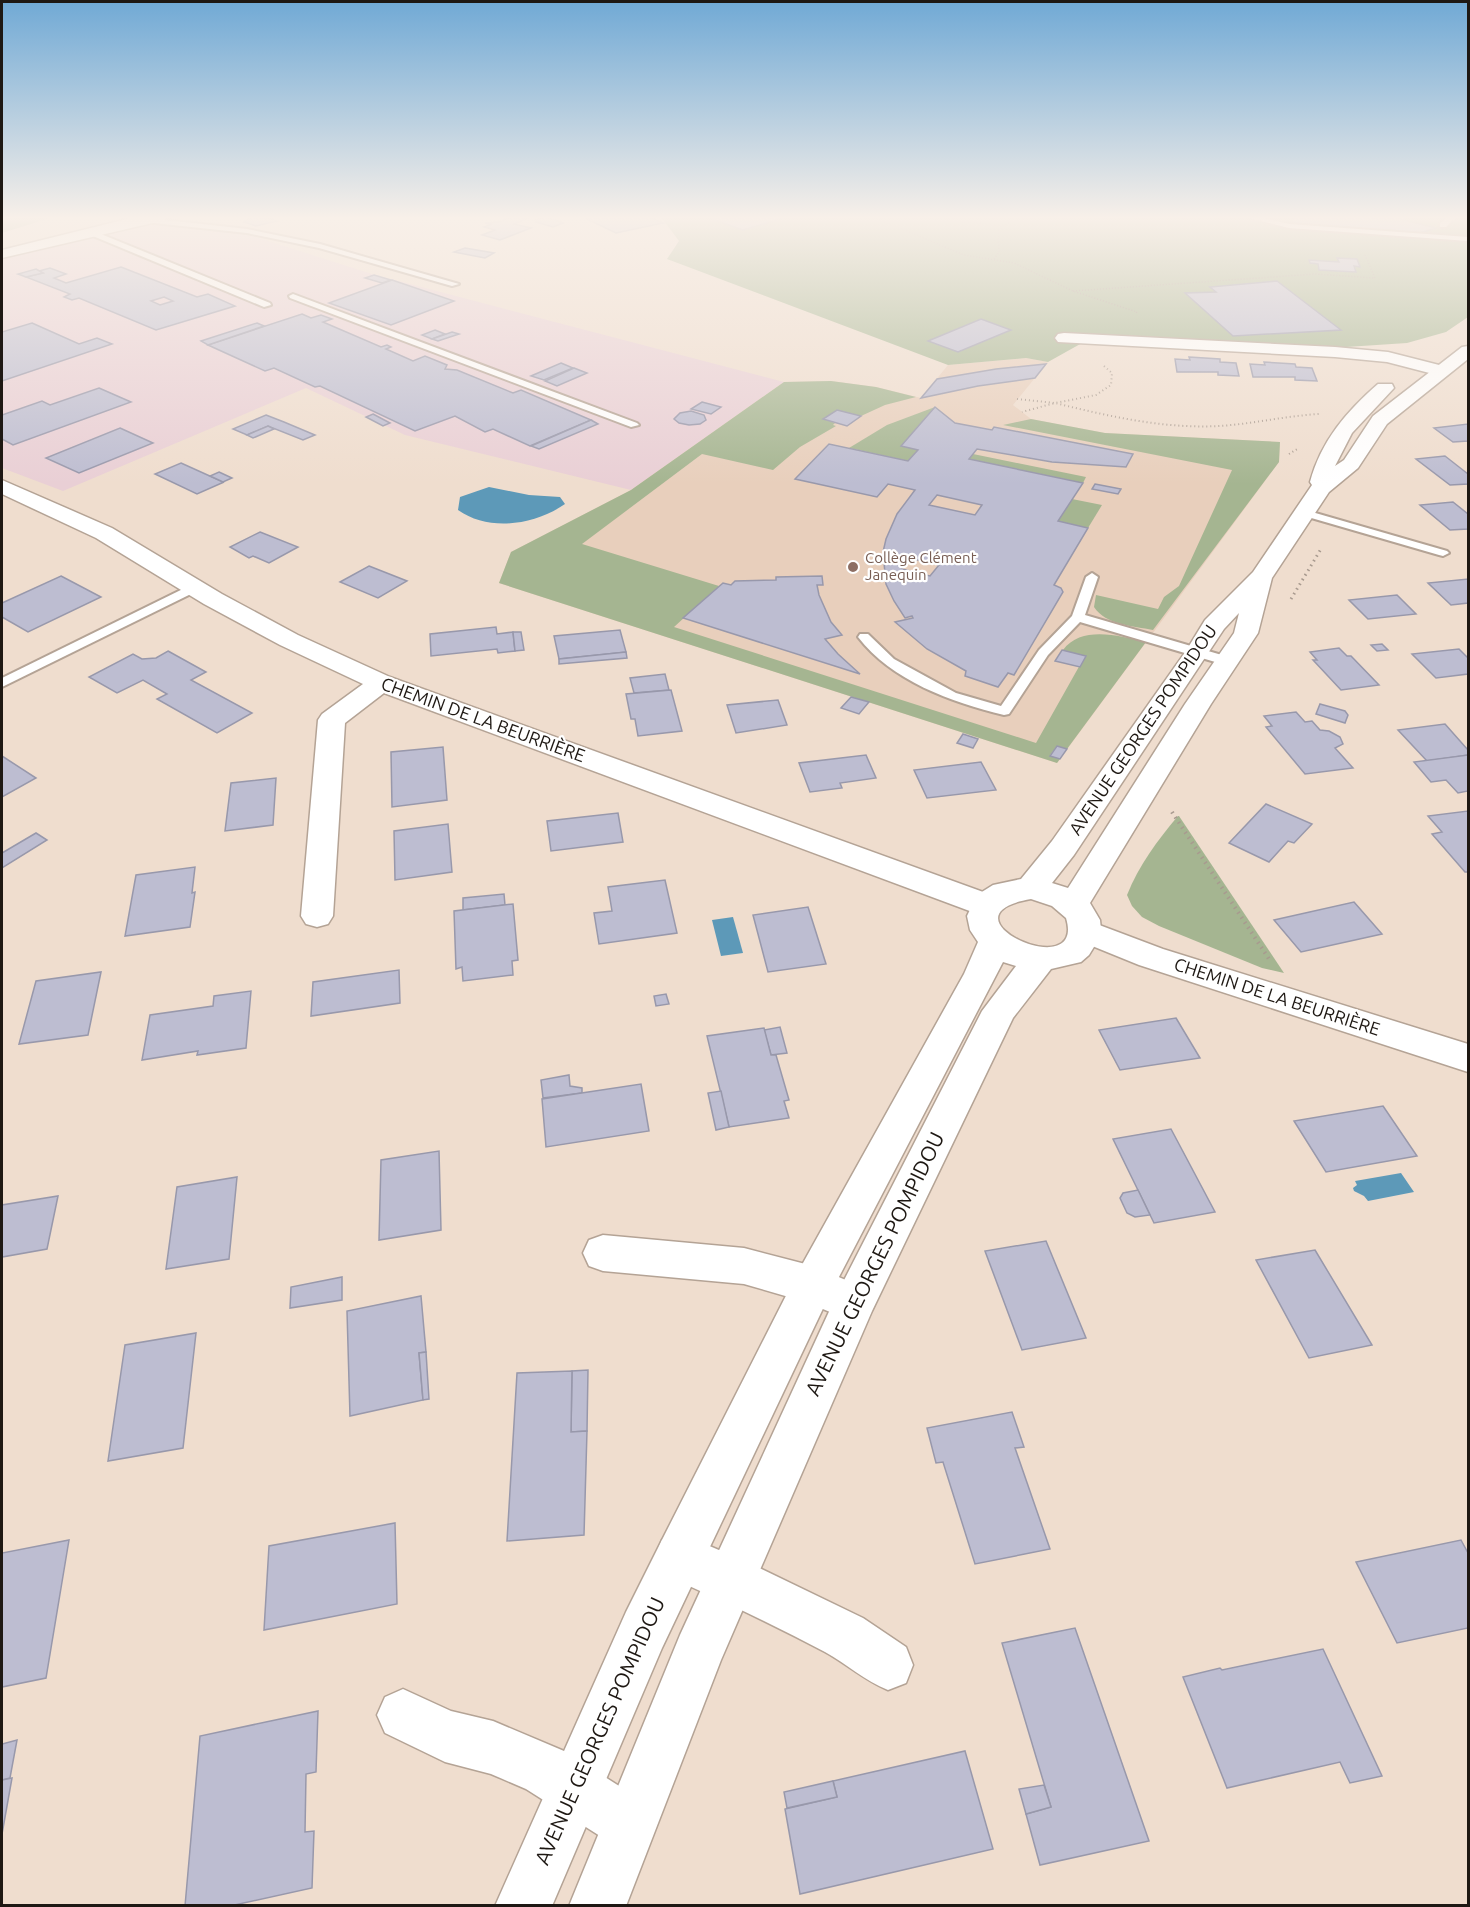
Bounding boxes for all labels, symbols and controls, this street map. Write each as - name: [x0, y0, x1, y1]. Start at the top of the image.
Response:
- place label: Collège Clément Janequin: [865, 549, 977, 583]
- marker: Collège Clément Janequin: [846, 560, 860, 574]
- street label: AVENUE GEORGES POMPIDOU: [1064, 621, 1220, 838]
- street label: CHEMIN DE LA BEURRIÈRE: [379, 672, 588, 765]
- street label: CHEMIN DE LA BEURRIÈRE: [1172, 952, 1383, 1039]
- street label: AVENUE GEORGES POMPIDOU: [800, 1128, 948, 1399]
- street label: AVENUE GEORGES POMPIDOU: [529, 1593, 669, 1868]

